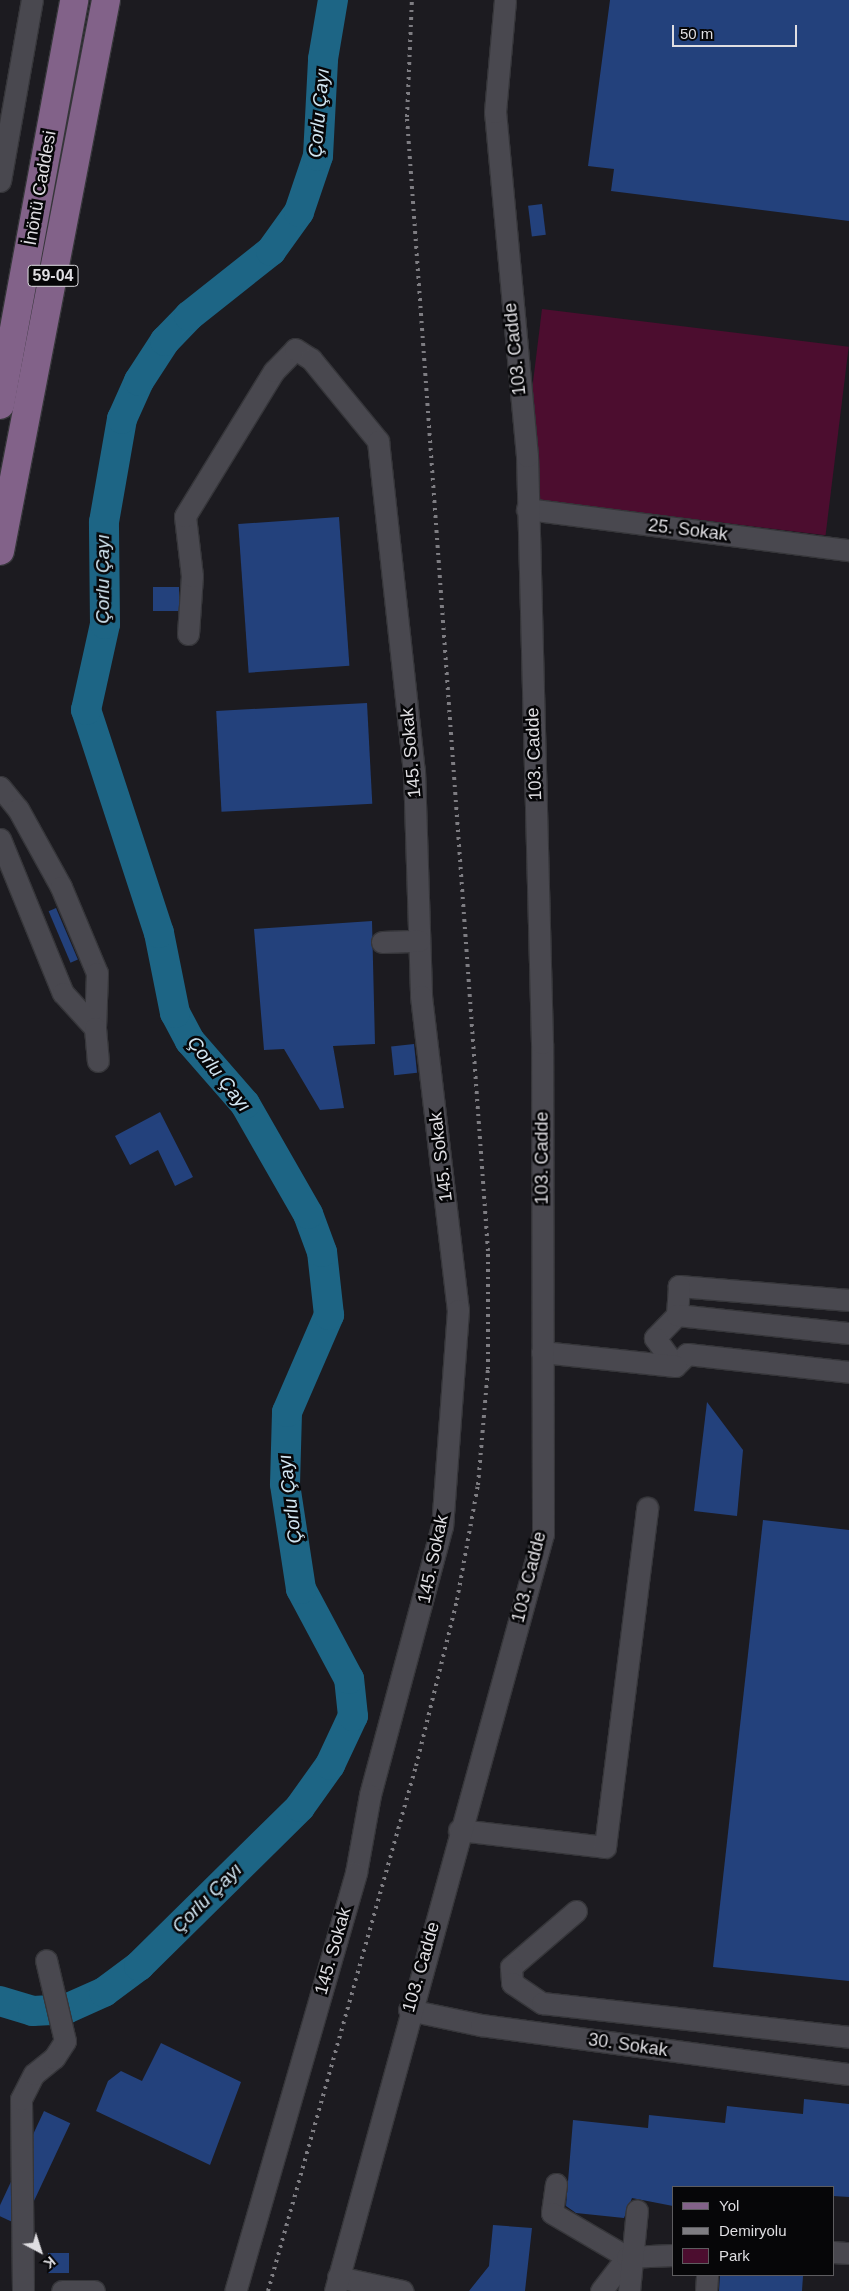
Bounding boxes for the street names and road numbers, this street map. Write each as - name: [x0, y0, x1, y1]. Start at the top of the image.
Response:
- street label: İnönü Caddesi: [19, 129, 61, 247]
- road number: 59-04: [27, 262, 79, 290]
- street label: 103. Cadde: [499, 302, 531, 396]
- street label: 25. Sokak: [647, 514, 729, 546]
- street label: 145. Sokak: [396, 707, 426, 799]
- street label: 103. Cadde: [522, 707, 546, 801]
- street label: 145. Sokak: [425, 1111, 457, 1203]
- street label: 103. Cadde: [531, 1111, 553, 1205]
- street label: 145. Sokak: [413, 1513, 453, 1605]
- street label: 103. Cadde: [507, 1529, 551, 1625]
- street label: 145. Sokak: [310, 1905, 356, 1997]
- street label: 103. Cadde: [398, 1919, 444, 2015]
- street label: 30. Sokak: [587, 2029, 669, 2061]

